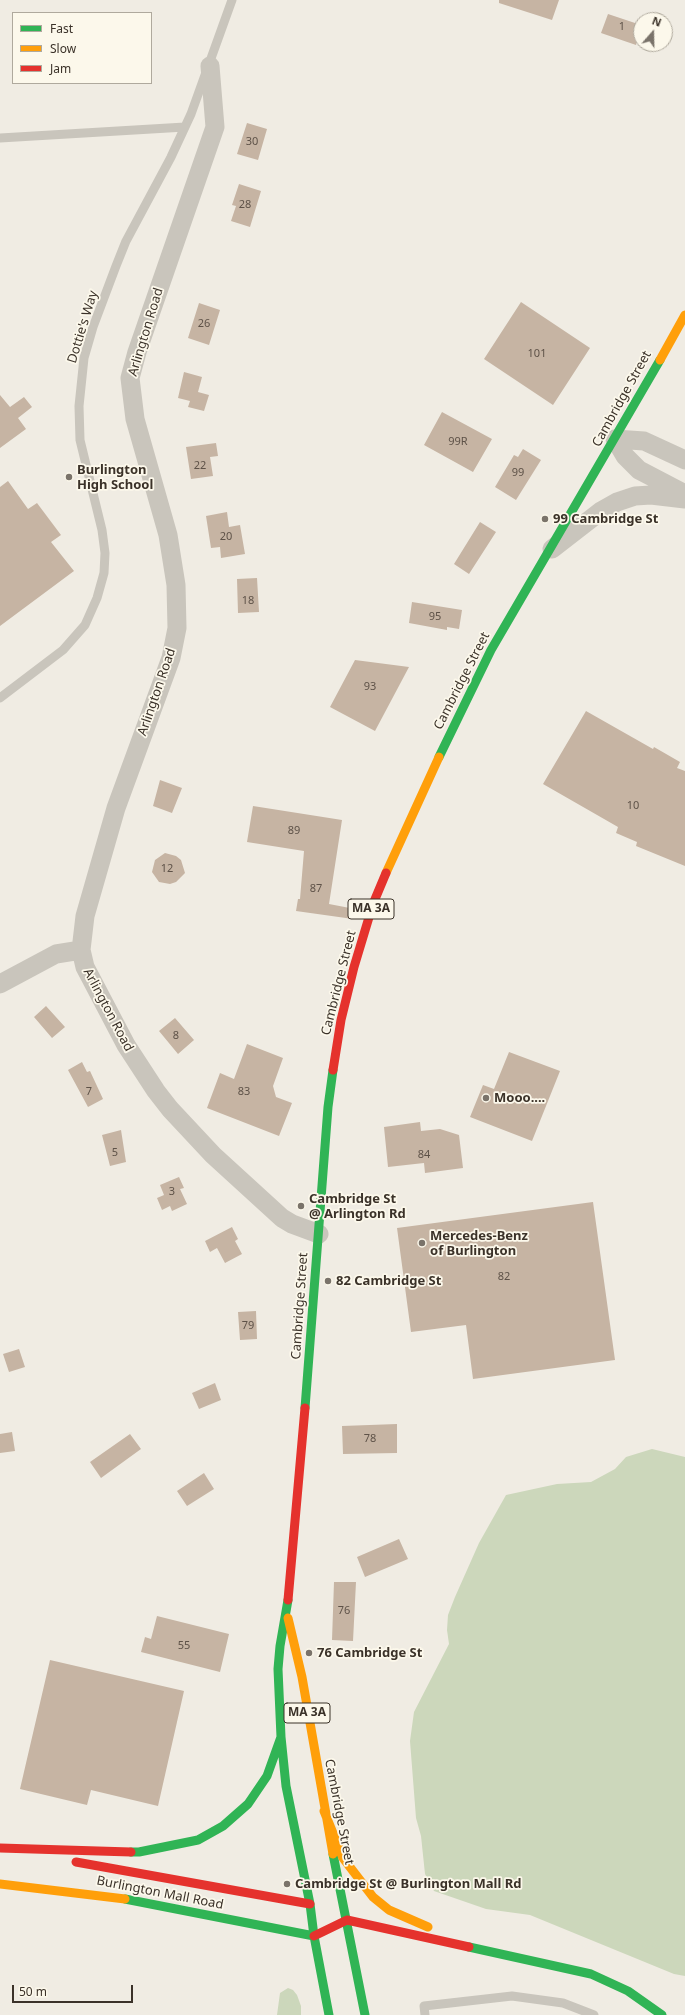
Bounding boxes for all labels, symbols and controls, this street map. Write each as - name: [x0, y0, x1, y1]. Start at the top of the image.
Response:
- legend: [12, 12, 152, 84]
- north arrow: [633, 12, 673, 52]
- text: N: [650, 13, 664, 30]
- text: Fast: [50, 20, 73, 37]
- house number: 1: [619, 20, 625, 34]
- text: Slow: [50, 40, 76, 57]
- text: Jam: [50, 60, 71, 77]
- house number: 30: [246, 135, 258, 149]
- house number: 28: [239, 198, 251, 212]
- street label: Arlington Road: [125, 286, 167, 378]
- street label: Dottie's Way: [65, 289, 101, 365]
- house number: 26: [198, 317, 210, 331]
- house number: 101: [528, 347, 546, 361]
- street label: Cambridge Street: [589, 348, 655, 450]
- house number: 99R: [448, 435, 468, 449]
- house number: 22: [194, 459, 206, 473]
- place label: Burlington High School: [77, 462, 153, 493]
- house number: 99: [512, 466, 524, 480]
- marker: Burlington High School: [64, 472, 74, 482]
- place label: 99 Cambridge St: [553, 511, 658, 527]
- marker: 99 Cambridge St: [540, 514, 550, 524]
- house number: 20: [220, 530, 232, 544]
- house number: 18: [242, 594, 254, 608]
- house number: 95: [429, 610, 441, 624]
- street label: Cambridge Street: [431, 630, 493, 732]
- street label: Arlington Road: [135, 646, 179, 738]
- house number: 93: [364, 680, 376, 694]
- house number: 10: [627, 799, 639, 813]
- house number: 89: [288, 824, 300, 838]
- house number: 12: [161, 862, 173, 876]
- house number: 87: [310, 882, 322, 896]
- road number: MA 3A: [348, 899, 394, 919]
- street label: Cambridge Street: [318, 929, 360, 1037]
- street label: Arlington Road: [80, 966, 136, 1054]
- house number: 8: [173, 1029, 179, 1043]
- house number: 7: [86, 1085, 92, 1099]
- house number: 83: [238, 1085, 250, 1099]
- place label: Mooo....: [494, 1090, 545, 1106]
- marker: Mooo....: [481, 1093, 491, 1103]
- house number: 5: [112, 1146, 118, 1160]
- house number: 84: [418, 1148, 430, 1162]
- house number: 3: [169, 1185, 175, 1199]
- place label: Cambridge St @ Arlington Rd: [309, 1191, 406, 1222]
- marker: Cambridge St @ Arlington Rd: [296, 1201, 306, 1211]
- place label: Mercedes-Benz of Burlington: [430, 1228, 528, 1259]
- marker: Mercedes-Benz of Burlington: [417, 1238, 427, 1248]
- street label: Cambridge Street: [288, 1252, 312, 1360]
- house number: 82: [498, 1270, 510, 1284]
- place label: 82 Cambridge St: [336, 1273, 441, 1289]
- marker: 82 Cambridge St: [323, 1276, 333, 1286]
- house number: 79: [242, 1319, 254, 1333]
- house number: 78: [364, 1432, 376, 1446]
- house number: 76: [338, 1604, 350, 1618]
- house number: 55: [178, 1639, 190, 1653]
- place label: 76 Cambridge St: [317, 1645, 422, 1661]
- marker: 76 Cambridge St: [304, 1648, 314, 1658]
- road number: MA 3A: [284, 1703, 330, 1723]
- street label: Cambridge Street: [321, 1758, 357, 1866]
- street label: Burlington Mall Road: [95, 1873, 225, 1913]
- place label: Cambridge St @ Burlington Mall Rd: [295, 1876, 521, 1892]
- marker: Cambridge St @ Burlington Mall Rd: [282, 1879, 292, 1889]
- scale bar: [14, 1977, 135, 2003]
- text: 50 m: [19, 1983, 47, 2000]

